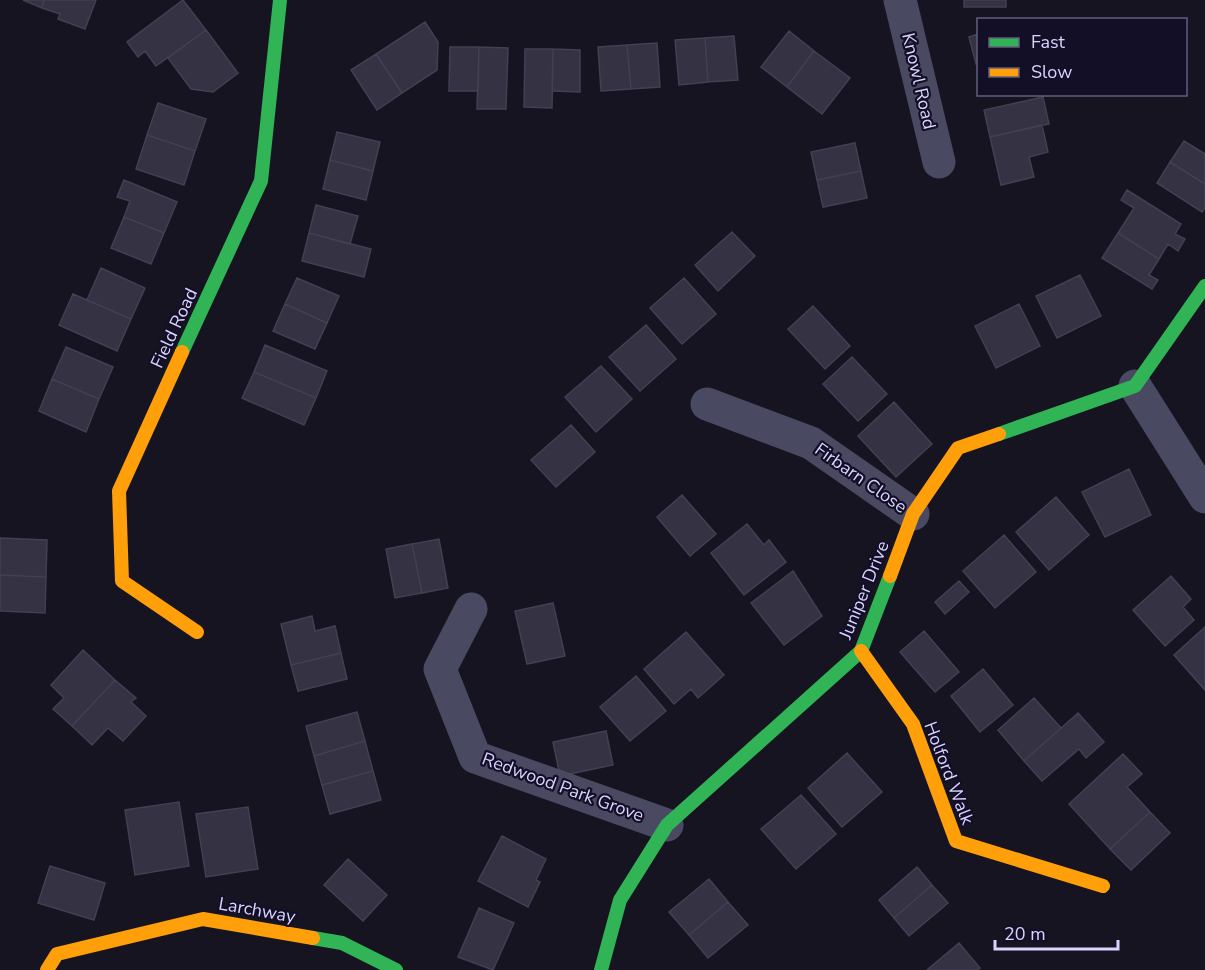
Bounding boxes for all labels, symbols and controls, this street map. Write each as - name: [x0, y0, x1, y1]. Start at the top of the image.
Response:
- legend: [977, 18, 1187, 96]
- street label: Knowl Road: [896, 30, 942, 132]
- text: Fast: [1031, 30, 1066, 54]
- text: Slow: [1031, 60, 1072, 84]
- street label: Field Road: [145, 284, 203, 372]
- street label: Firbarn Close: [810, 437, 912, 519]
- street label: Juniper Drive: [833, 537, 895, 644]
- street label: Holford Walk: [918, 718, 980, 829]
- street label: Redwood Park Grove: [479, 747, 647, 827]
- street label: Larchway: [217, 891, 298, 929]
- scale bar: [995, 913, 1118, 951]
- text: 20 m: [1004, 922, 1046, 946]

